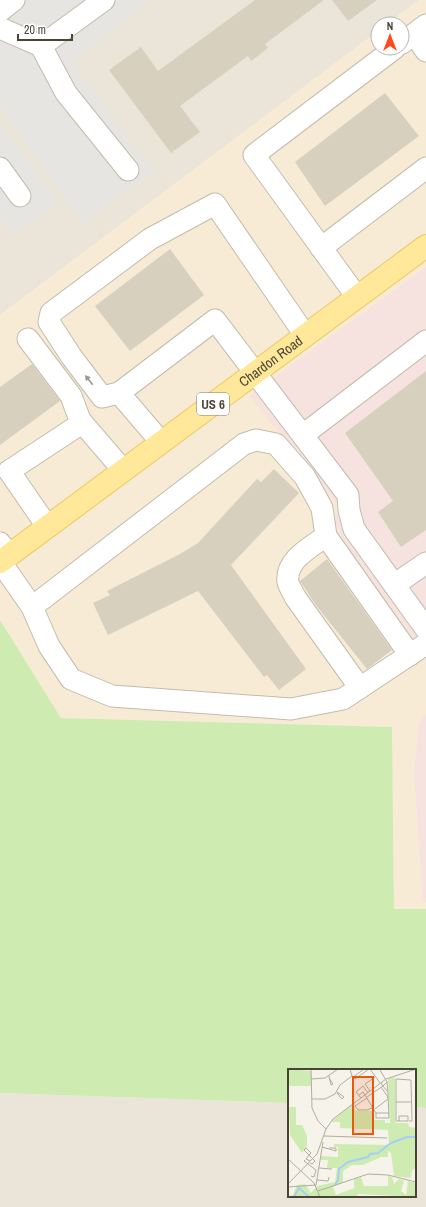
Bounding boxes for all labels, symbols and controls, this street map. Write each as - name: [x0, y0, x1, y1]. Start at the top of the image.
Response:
- scale bar: [18, 16, 72, 42]
- north arrow: [370, 16, 410, 56]
- text: N: [387, 19, 393, 33]
- text: 20 m: [24, 22, 46, 38]
- street label: Chardon Road: [235, 332, 306, 391]
- one-way arrow: [85, 374, 93, 385]
- road number: US 6: [197, 393, 229, 415]
- inset map: [288, 1069, 416, 1197]

